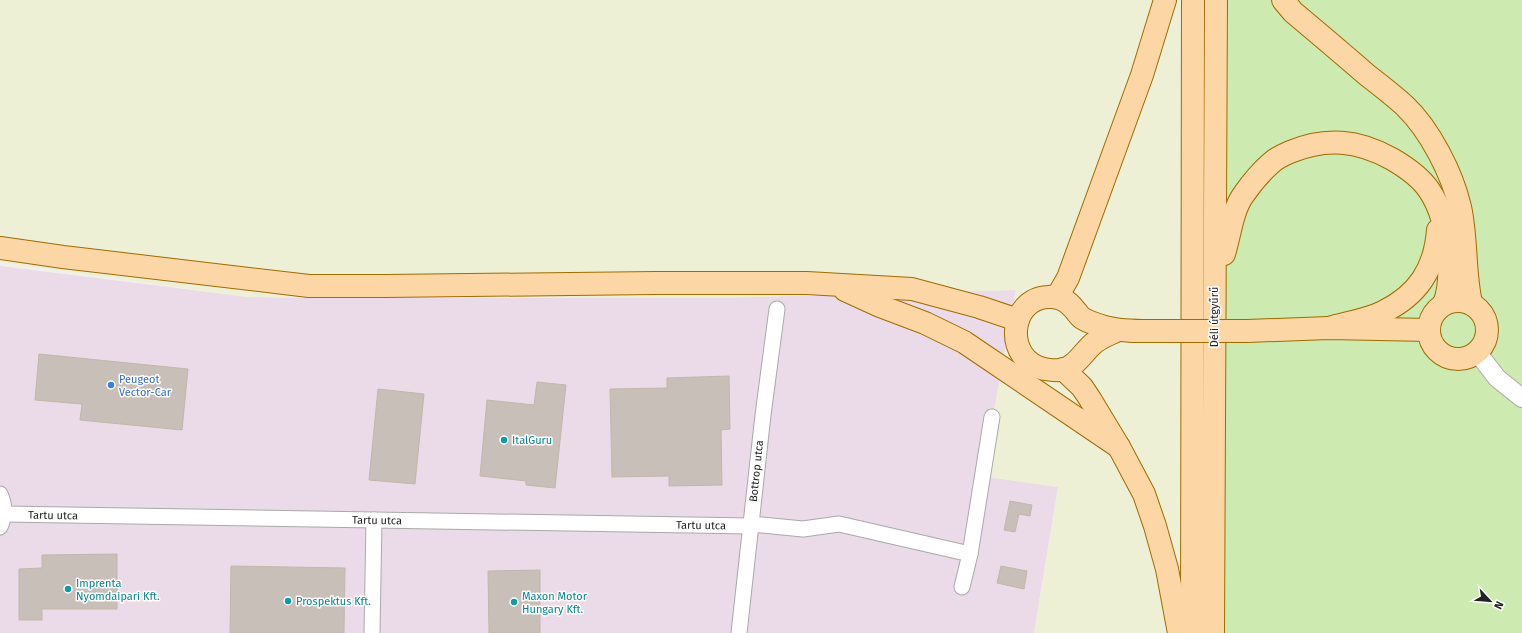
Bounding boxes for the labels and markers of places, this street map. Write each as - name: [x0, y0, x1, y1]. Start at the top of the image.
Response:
- place label: Peugeot Vector-Car: [119, 373, 172, 399]
- marker: Peugeot Vector-Car: [106, 380, 116, 390]
- place label: ItalGuru: [512, 434, 552, 447]
- marker: ItalGuru: [499, 435, 509, 445]
- place label: Imprenta Nyomdaipari Kft.: [76, 577, 160, 603]
- marker: Imprenta Nyomdaipari Kft.: [63, 584, 73, 594]
- place label: Maxon Motor Hungary Kft.: [522, 590, 588, 616]
- place label: Prospektus Kft.: [296, 595, 371, 608]
- marker: Prospektus Kft.: [283, 596, 293, 606]
- marker: Maxon Motor Hungary Kft.: [509, 597, 519, 607]

